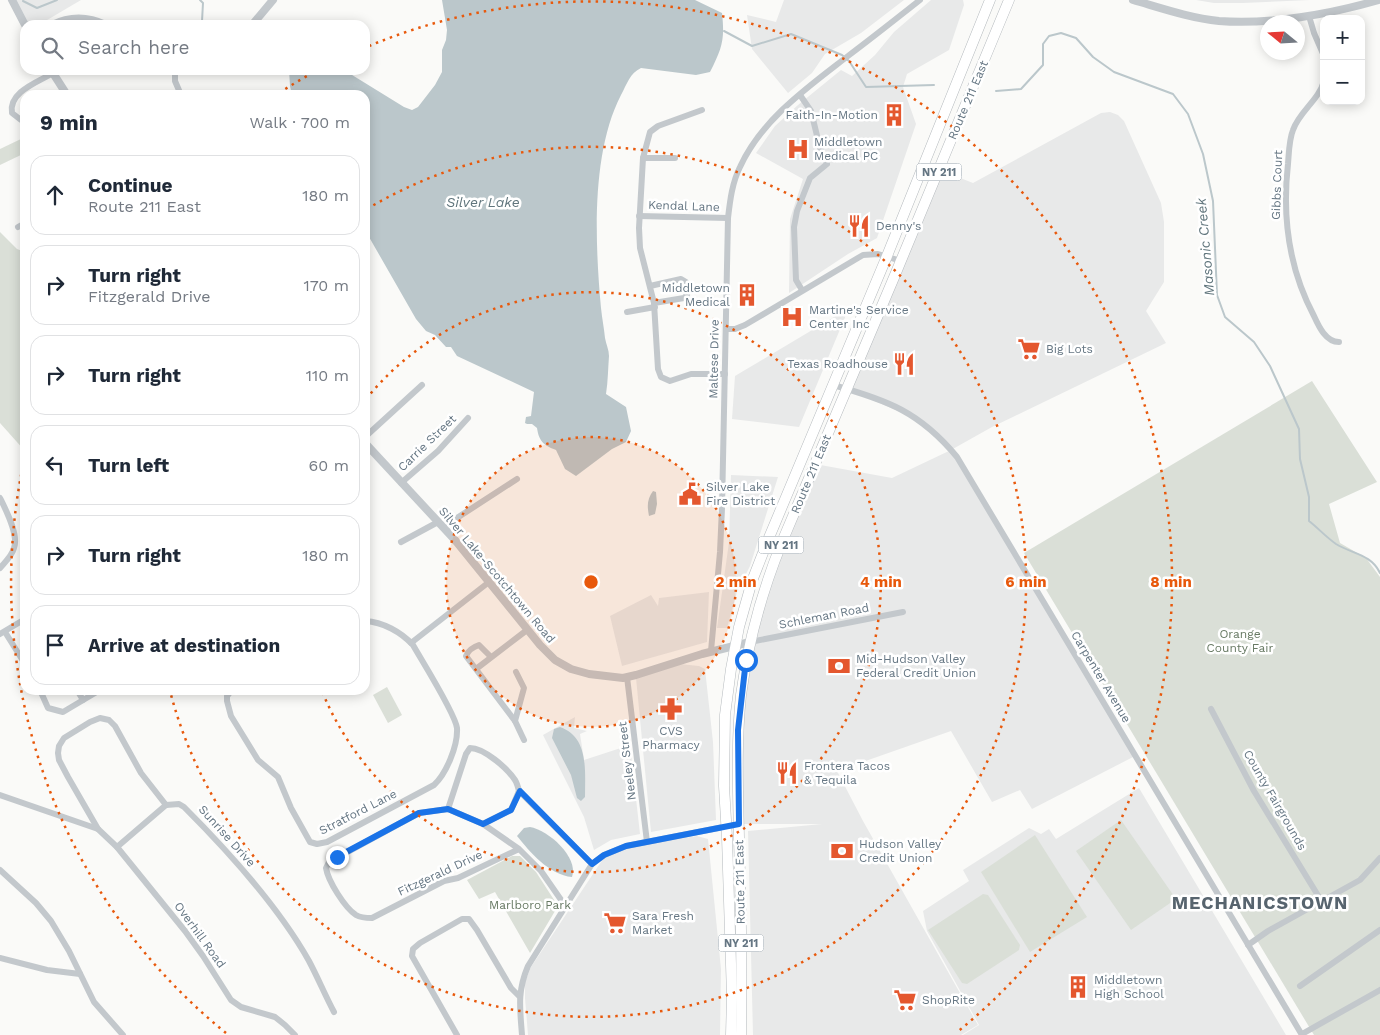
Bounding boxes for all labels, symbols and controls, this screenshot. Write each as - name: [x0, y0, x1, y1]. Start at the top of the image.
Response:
- north arrow: [1260, 15, 1305, 60]
- map controls: [1320, 15, 1365, 105]
- button: +: [1320, 15, 1365, 60]
- search box: [20, 20, 370, 75]
- icon: search: [38, 34, 66, 62]
- text: Search here: [78, 36, 189, 59]
- street label: Route 211 East: [945, 58, 991, 142]
- button: −: [1320, 60, 1365, 105]
- building icon: Faith-In-Motion: [881, 102, 907, 128]
- place label: Faith-In-Motion: [786, 108, 878, 122]
- text: 9 min: [40, 110, 98, 135]
- text: Walk · 700 m: [249, 113, 350, 132]
- place label: Middletown Medical PC: [814, 135, 882, 163]
- hospital icon: Middletown Medical PC: [785, 136, 811, 162]
- street label: Gibbs Court: [1269, 150, 1285, 220]
- road number: NY 211: [916, 163, 962, 180]
- text: Continue: [88, 174, 172, 197]
- icon: ahead: [41, 181, 69, 209]
- text: 180 m: [302, 186, 349, 205]
- water label: Silver Lake: [446, 194, 520, 210]
- text: Route 211 East: [88, 197, 201, 216]
- water label: Masonic Creek: [1193, 197, 1217, 297]
- street label: Kendal Lane: [648, 198, 720, 214]
- restaurant icon: Denny's: [846, 213, 872, 239]
- place label: Denny's: [876, 219, 921, 233]
- text: Turn right: [88, 264, 181, 287]
- icon: right: [41, 271, 69, 299]
- text: 170 m: [303, 276, 349, 295]
- place label: Middletown Medical: [662, 281, 730, 309]
- building icon: Middletown Medical: [734, 282, 760, 308]
- text: Fitzgerald Drive: [88, 287, 211, 306]
- place label: Martine's Service Center Inc: [809, 303, 909, 331]
- hospital icon: Martine's Service Center Inc: [779, 304, 805, 330]
- street label: Maltese Drive: [706, 319, 722, 399]
- supermarket icon: Big Lots: [1016, 336, 1042, 362]
- place label: Big Lots: [1046, 342, 1093, 356]
- restaurant icon: Texas Roadhouse: [891, 351, 917, 377]
- place label: Texas Roadhouse: [787, 357, 888, 371]
- icon: right: [41, 361, 69, 389]
- text: Turn right: [88, 364, 181, 387]
- text: 110 m: [306, 366, 349, 385]
- street label: Carrie Street: [395, 412, 459, 474]
- street label: Route 211 East: [788, 432, 834, 516]
- icon: left: [41, 451, 69, 479]
- text: Turn left: [88, 454, 169, 477]
- text: 60 m: [309, 456, 349, 475]
- place label: Silver Lake Fire District: [706, 480, 775, 508]
- public building icon: Silver Lake Fire District: [677, 481, 703, 507]
- street label: Silver Lake-Scotchtown Road: [436, 504, 558, 646]
- road number: NY 211: [758, 536, 804, 554]
- icon: right: [41, 541, 69, 569]
- text: Turn right: [88, 544, 181, 567]
- text: 180 m: [302, 546, 349, 565]
- centre of rings: [582, 573, 600, 591]
- text: 2 min: [715, 573, 757, 591]
- text: 4 min: [860, 573, 902, 591]
- text: 6 min: [1005, 573, 1047, 591]
- text: 8 min: [1150, 573, 1192, 591]
- street label: Schleman Road: [778, 600, 870, 632]
- park label: Orange County Fair: [1207, 627, 1273, 655]
- street label: Carpenter Avenue: [1068, 629, 1134, 725]
- icon: arrive: [41, 631, 69, 659]
- text: Arrive at destination: [88, 634, 280, 657]
- route start: [735, 649, 758, 672]
- place label: Mid-Hudson Valley Federal Credit Union: [856, 652, 976, 680]
- bank icon: Mid-Hudson Valley Federal Credit Union: [826, 653, 852, 679]
- pharmacy icon: CVS Pharmacy: [658, 696, 684, 722]
- street label: Neeley Street: [615, 721, 639, 801]
- place label: CVS Pharmacy: [642, 724, 700, 752]
- street label: County Fairgrounds: [1241, 747, 1309, 853]
- place label: Frontera Tacos & Tequila: [804, 759, 890, 787]
- restaurant icon: Frontera Tacos & Tequila: [774, 760, 800, 786]
- street label: Stratford Lane: [317, 786, 399, 838]
- street label: Sunrise Drive: [196, 802, 258, 870]
- place label: Hudson Valley Credit Union: [859, 837, 942, 865]
- bank icon: Hudson Valley Credit Union: [829, 838, 855, 864]
- street label: Route 211 East: [732, 840, 748, 924]
- route end: [326, 846, 349, 869]
- street label: Fitzgerald Drive: [395, 847, 485, 899]
- district label: MECHANICSTOWN: [1172, 892, 1348, 913]
- park label: Marlboro Park: [489, 898, 571, 912]
- street label: Overhill Road: [171, 899, 229, 971]
- place label: Sara Fresh Market: [632, 909, 694, 937]
- supermarket icon: Sara Fresh Market: [602, 910, 628, 936]
- road number: NY 211: [718, 934, 764, 951]
- place label: Middletown High School: [1094, 973, 1164, 1001]
- building icon: Middletown High School: [1065, 974, 1091, 1000]
- supermarket icon: ShopRite: [892, 987, 918, 1013]
- place label: ShopRite: [922, 993, 975, 1007]

